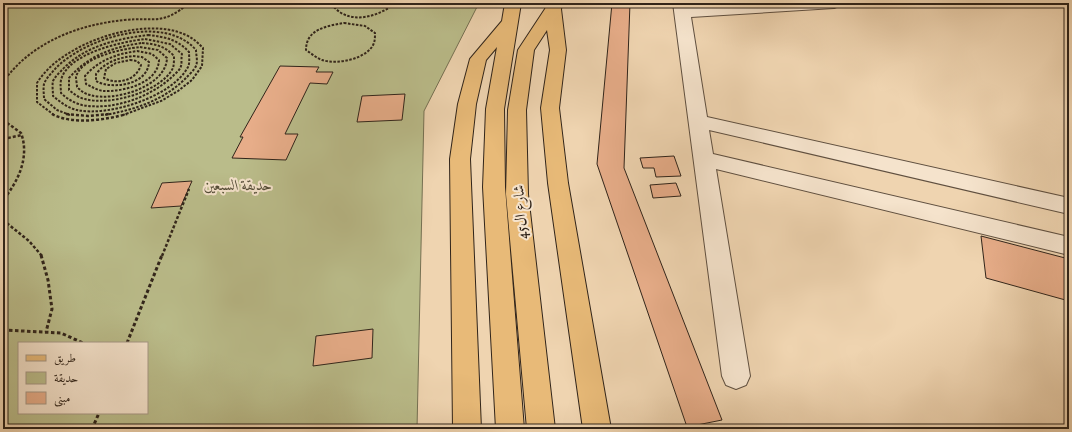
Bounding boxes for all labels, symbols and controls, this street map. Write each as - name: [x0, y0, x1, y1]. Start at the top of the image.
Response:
- park label: حديقة السبعين: [204, 176, 272, 195]
- street label: شارع ال45: [509, 184, 535, 240]
- legend: [18, 342, 148, 414]
- text: طريق: [54, 351, 76, 366]
- text: حديقة: [54, 371, 78, 386]
- text: مبنى: [54, 391, 70, 407]

